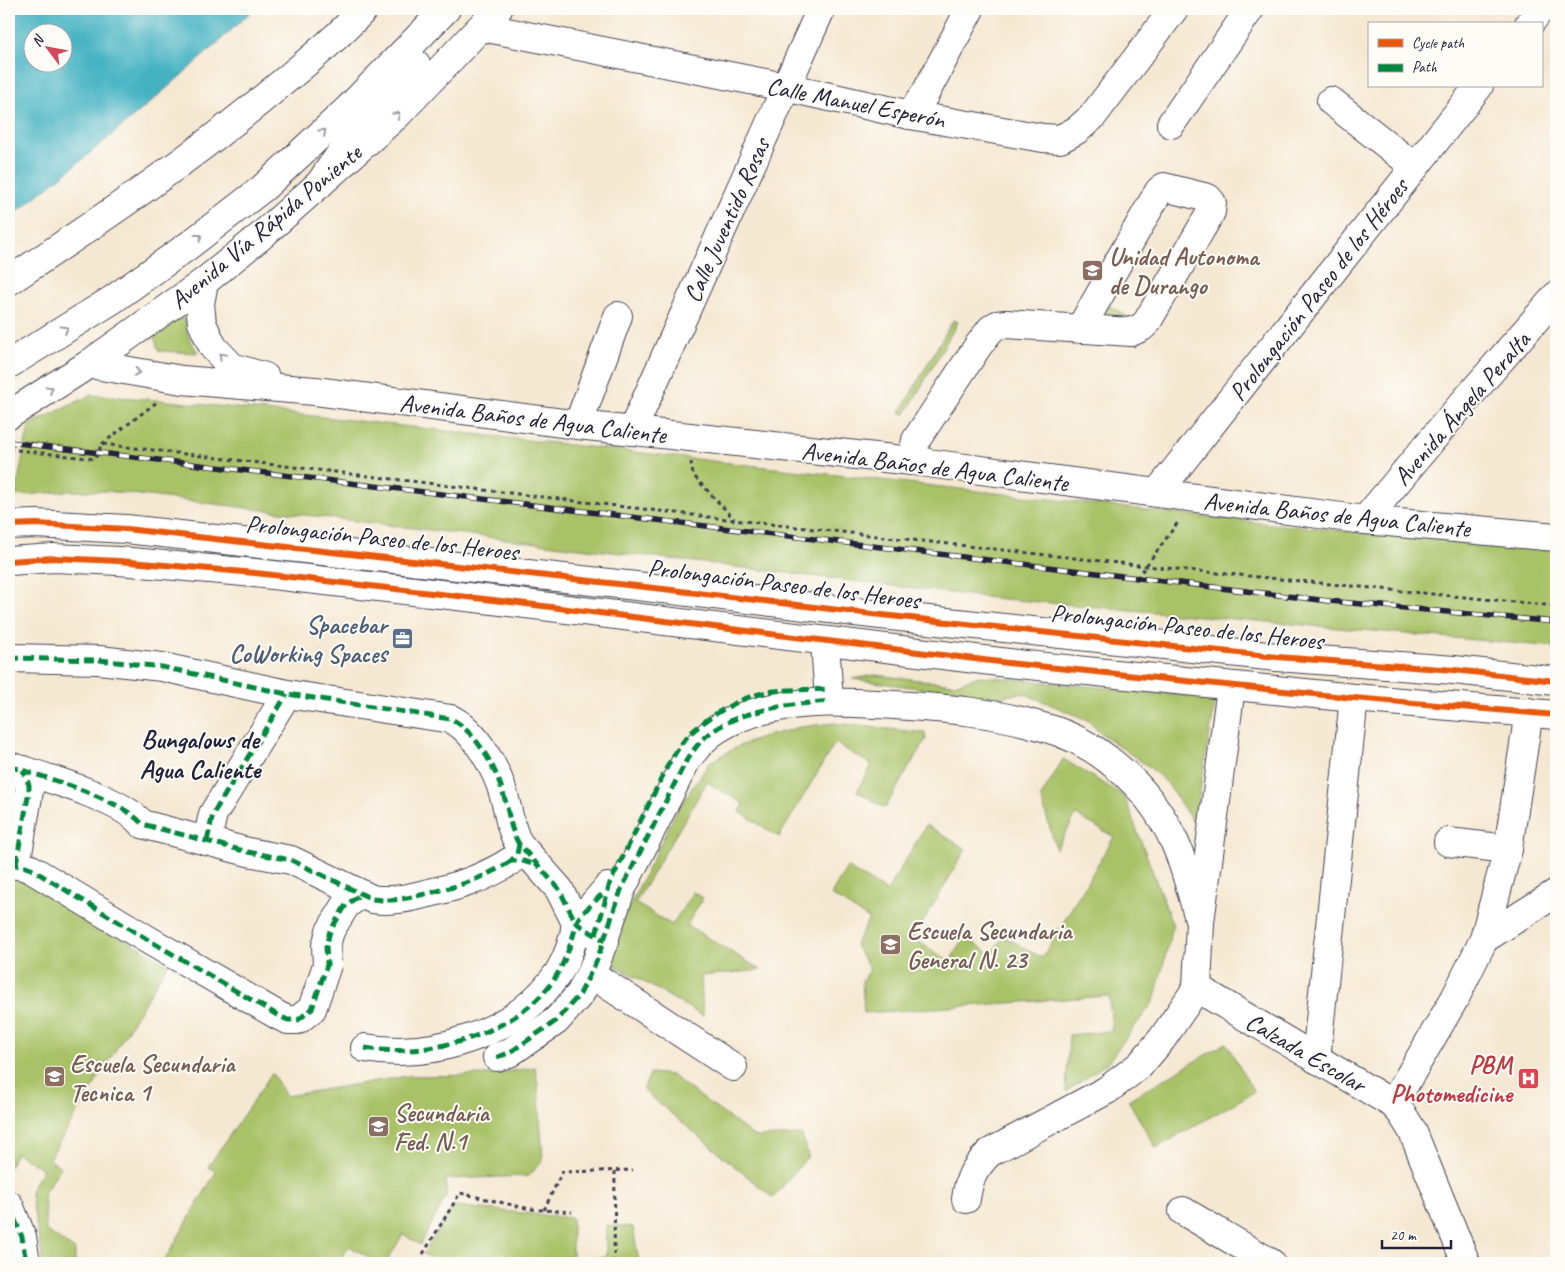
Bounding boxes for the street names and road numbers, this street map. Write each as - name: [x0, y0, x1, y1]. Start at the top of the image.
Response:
- street label: Calle Manuel Esperón: [764, 70, 948, 136]
- street label: Calle Juventido Rosas: [676, 131, 778, 308]
- street label: Avenida Vía Rápida Poniente: [163, 136, 369, 316]
- street label: Prolongación Paseo de los Héroes: [1222, 170, 1417, 407]
- street label: Avenida Ángela Peralta: [1386, 323, 1539, 492]
- street label: Avenida Baños de Agua Caliente: [398, 387, 669, 451]
- street label: Avenida Baños de Agua Caliente: [800, 435, 1071, 499]
- street label: Avenida Baños de Agua Caliente: [1202, 485, 1473, 545]
- street label: Prolongación Paseo de los Heroes: [244, 508, 522, 568]
- street label: Prolongación Paseo de los Heroes: [646, 551, 924, 617]
- street label: Prolongación Paseo de los Heroes: [1049, 597, 1327, 657]
- street label: Calzada Escolar: [1240, 1006, 1374, 1102]

